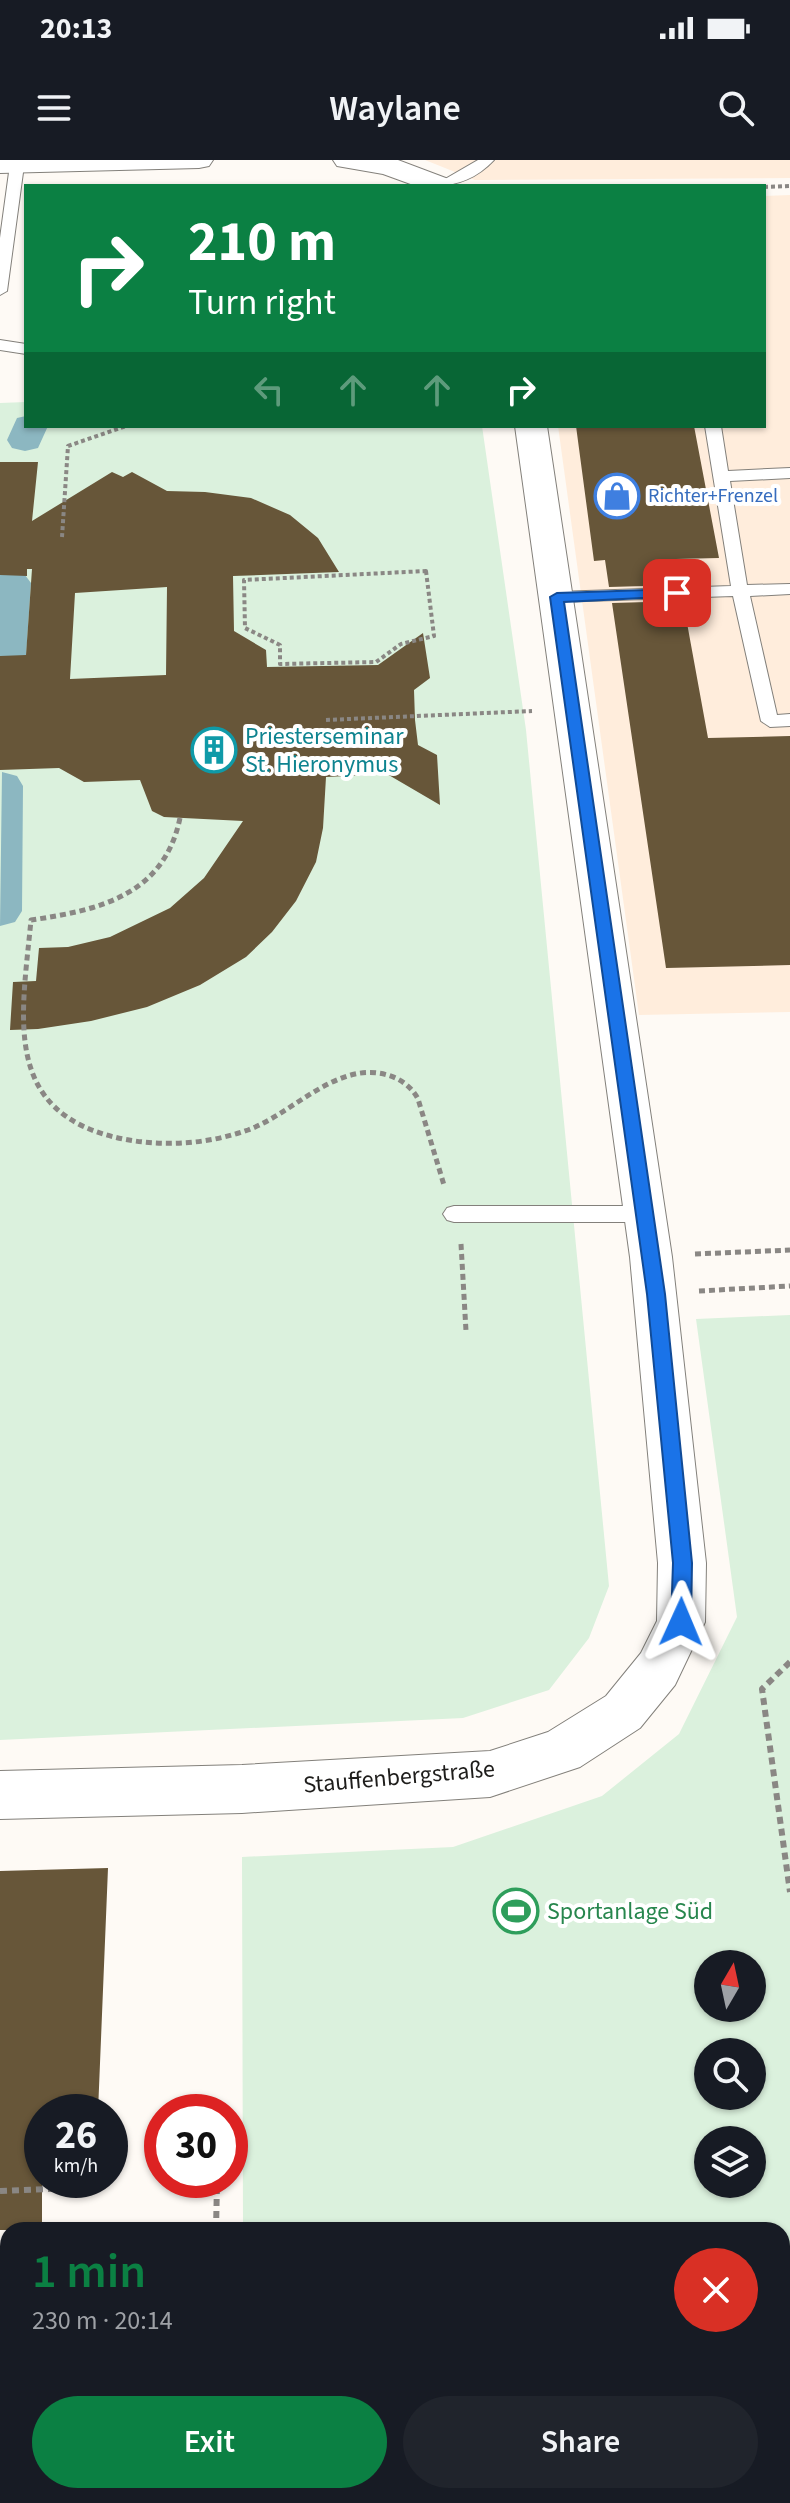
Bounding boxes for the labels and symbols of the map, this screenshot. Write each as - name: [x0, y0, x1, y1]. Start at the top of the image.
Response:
- shop icon: Richter+Frenzel: [593, 472, 641, 520]
- place label: Richter+Frenzel: [648, 482, 778, 510]
- pin: [643, 559, 711, 627]
- place label: Priesterseminar St. Hieronymus: [245, 719, 404, 782]
- building icon: Priesterseminar St. Hieronymus: [190, 726, 238, 774]
- position arrow: [639, 1580, 723, 1664]
- street label: Stauffenbergstraße: [302, 1751, 496, 1803]
- sports icon: Sportanlage Süd: [492, 1887, 540, 1935]
- place label: Sportanlage Süd: [547, 1894, 713, 1929]
- north arrow: [694, 1950, 766, 2022]
- speed limit sign: 30: [144, 2094, 248, 2198]

